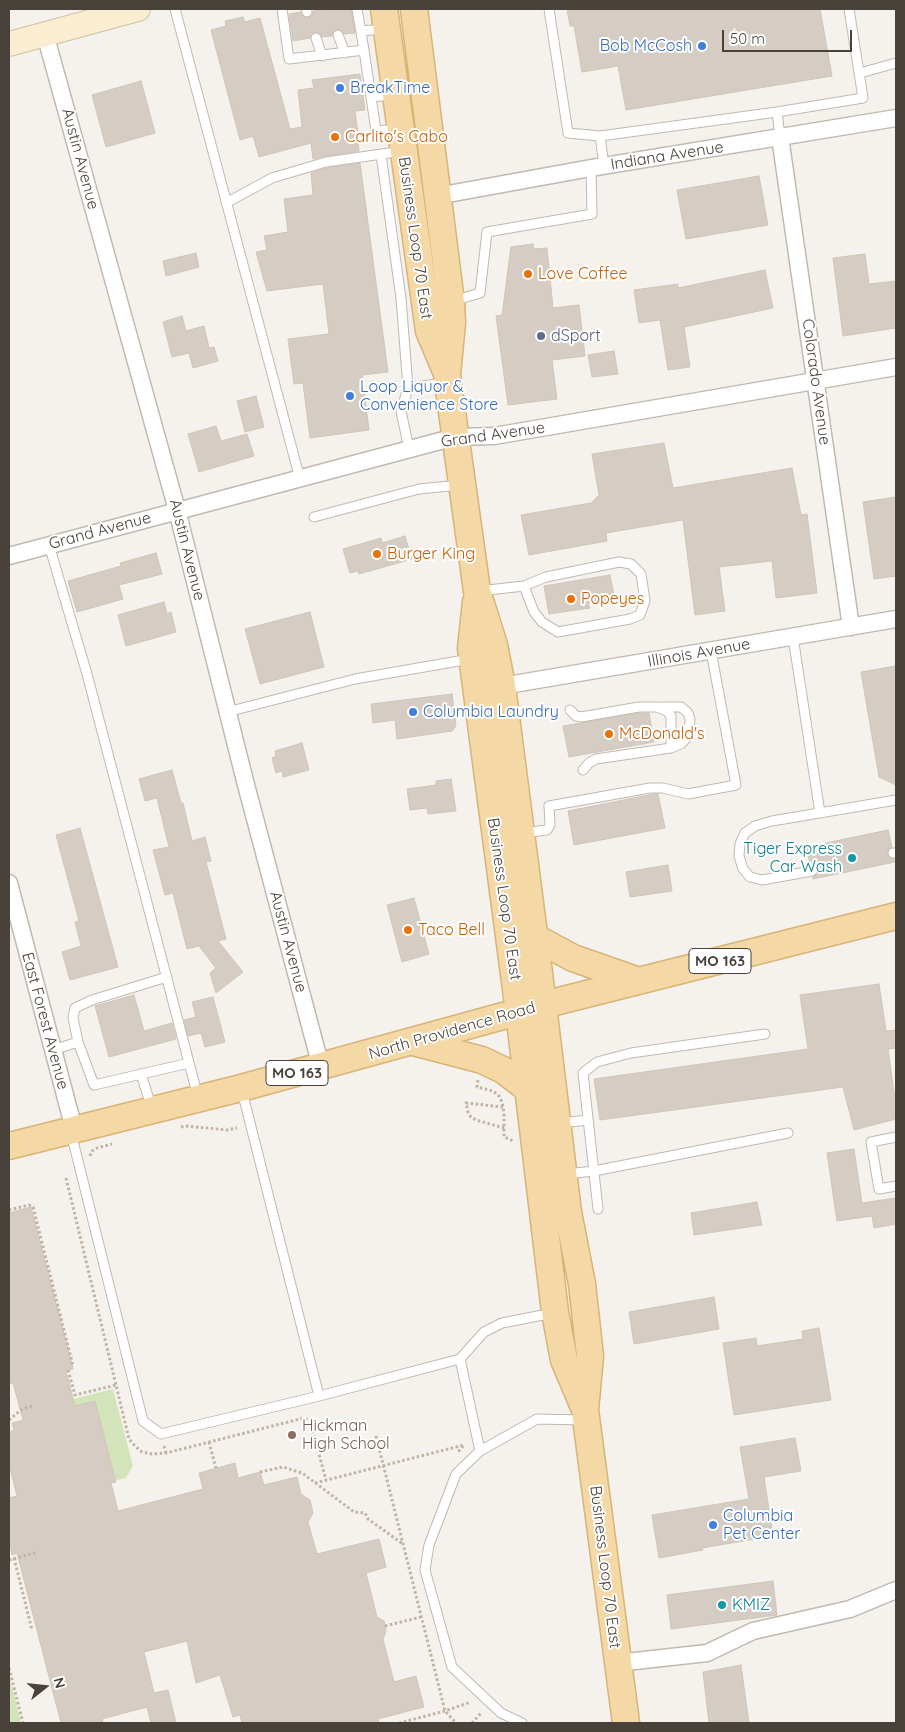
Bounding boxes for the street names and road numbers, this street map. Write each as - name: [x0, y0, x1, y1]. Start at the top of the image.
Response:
- street label: Austin Avenue: [57, 106, 103, 212]
- street label: Indiana Avenue: [609, 138, 725, 174]
- street label: Business Loop 70 East: [394, 156, 436, 320]
- street label: Colorado Avenue: [798, 318, 834, 446]
- street label: Grand Avenue: [440, 418, 546, 452]
- street label: Austin Avenue: [165, 497, 209, 603]
- street label: Grand Avenue: [47, 508, 153, 554]
- street label: Illinois Avenue: [646, 635, 752, 671]
- street label: Business Loop 70 East: [483, 817, 525, 981]
- street label: Austin Avenue: [265, 889, 311, 995]
- road number: MO 163: [689, 948, 751, 974]
- street label: East Forest Avenue: [17, 950, 73, 1092]
- street label: North Providence Road: [366, 998, 538, 1064]
- road number: MO 163: [266, 1060, 328, 1086]
- street label: Business Loop 70 East: [585, 1485, 625, 1649]

